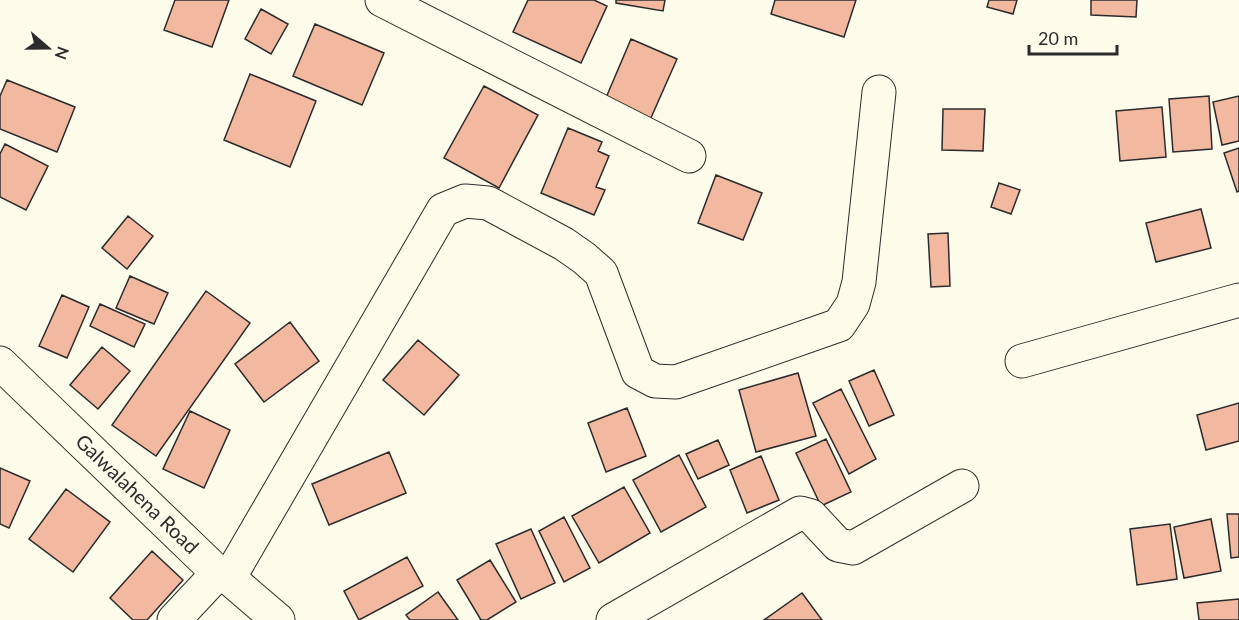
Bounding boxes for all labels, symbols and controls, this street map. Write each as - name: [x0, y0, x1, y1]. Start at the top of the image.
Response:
- north arrow: [18, 18, 78, 78]
- scale bar: [1029, 18, 1118, 56]
- text: 20 m: [1038, 27, 1078, 49]
- text: N: [52, 44, 74, 62]
- street label: Galwalahena Road: [71, 428, 204, 558]

